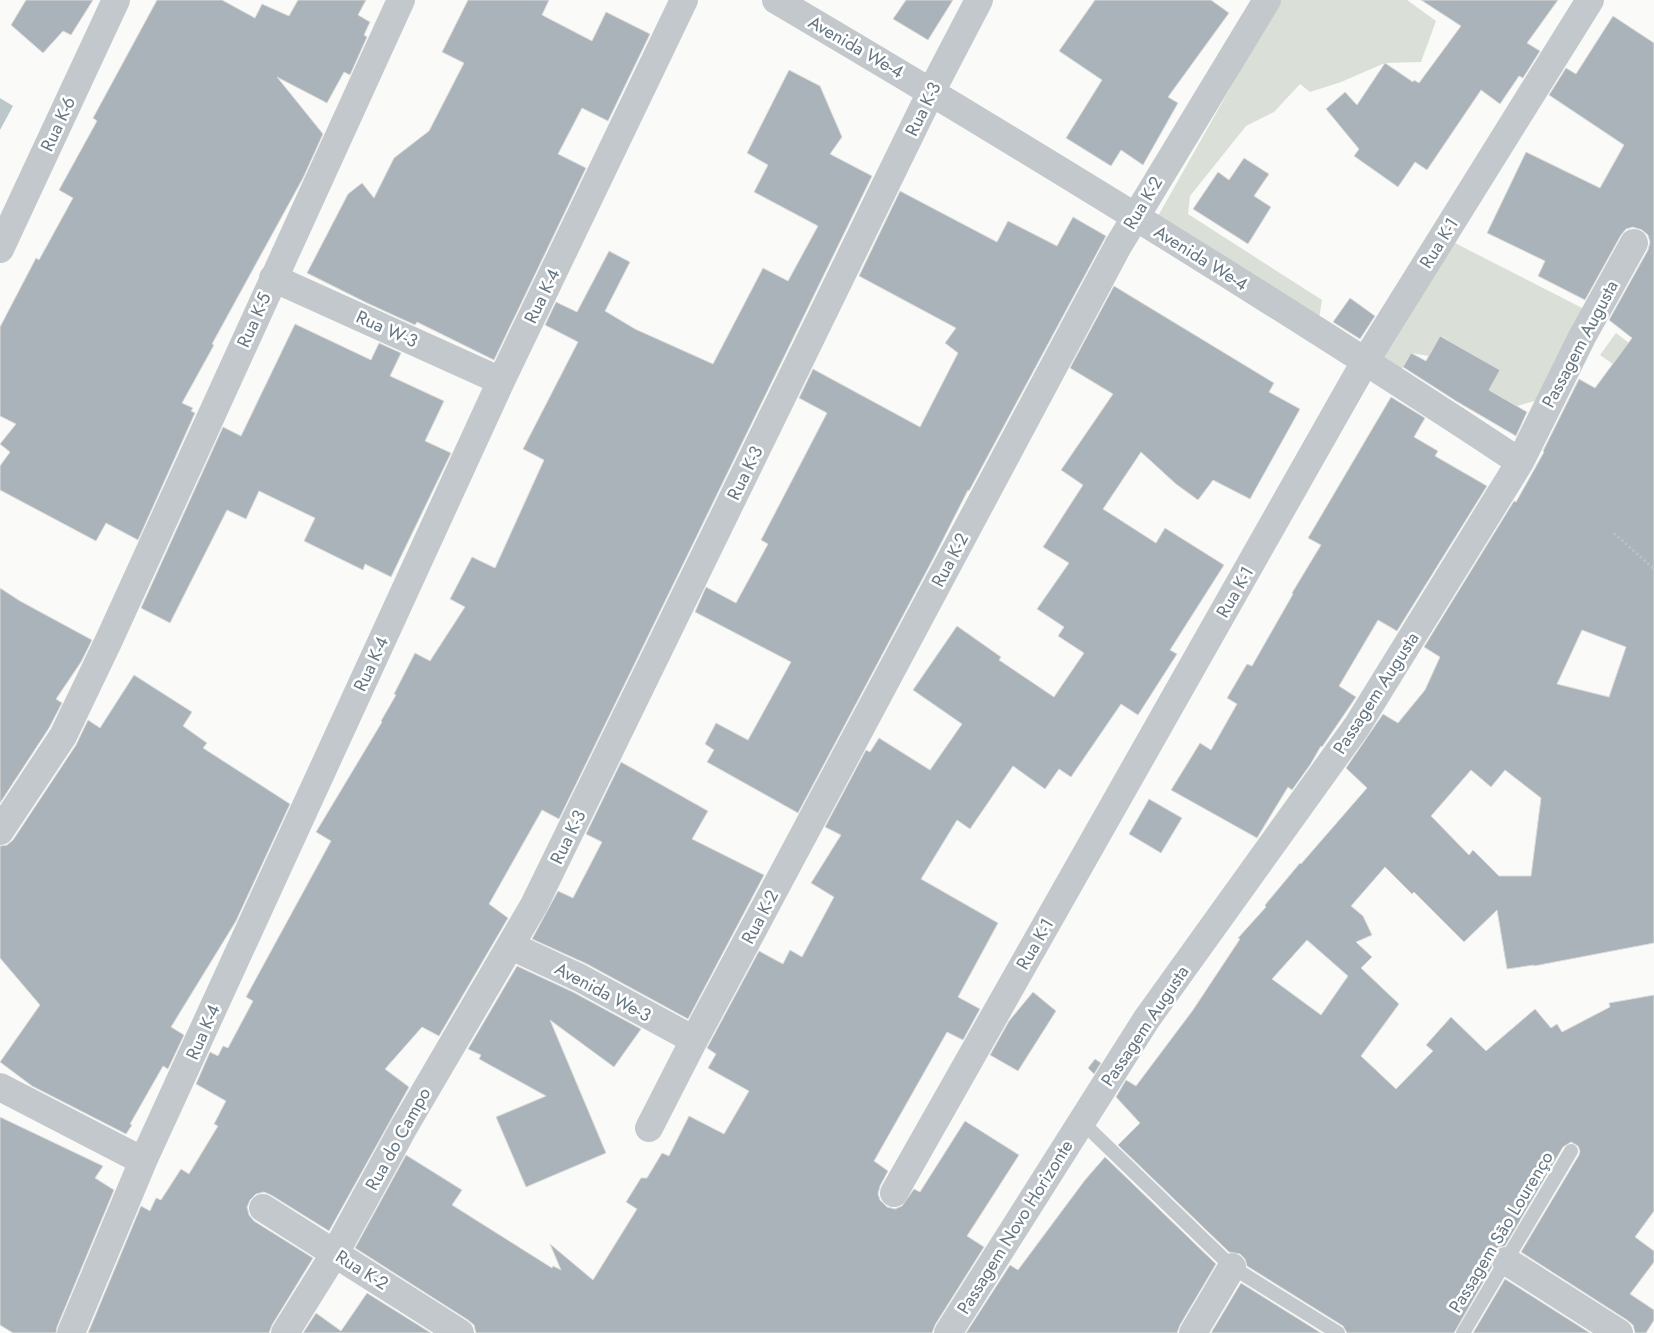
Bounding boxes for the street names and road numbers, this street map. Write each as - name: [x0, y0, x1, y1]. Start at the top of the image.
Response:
- street label: Avenida We-4: [803, 9, 909, 85]
- street label: Rua K-3: [899, 77, 947, 140]
- street label: Rua K-6: [34, 92, 82, 156]
- street label: Rua K-2: [1117, 172, 1169, 234]
- street label: Rua K-1: [1413, 213, 1465, 273]
- street label: Avenida We-4: [1149, 219, 1253, 297]
- street label: Rua K-4: [518, 264, 566, 328]
- street label: Passagem Augusta: [1535, 276, 1625, 412]
- street label: Rua K-5: [230, 288, 278, 352]
- street label: Rua W-3: [352, 304, 422, 354]
- street label: Rua K-3: [721, 441, 769, 504]
- street label: Rua K-2: [925, 528, 975, 592]
- street label: Rua K-1: [1210, 561, 1260, 623]
- street label: Passagem Augusta: [1327, 627, 1425, 759]
- street label: Rua K-4: [347, 632, 395, 696]
- street label: Rua K-3: [544, 805, 592, 868]
- street label: Rua K-2: [735, 885, 785, 949]
- street label: Rua K-1: [1010, 913, 1060, 975]
- street label: Avenida We-3: [550, 956, 656, 1028]
- street label: Passagem Augusta: [1095, 960, 1195, 1092]
- street label: Rua K-4: [179, 1000, 227, 1064]
- street label: Rua do Campo: [359, 1083, 437, 1195]
- street label: Passagem Novo Horizonte: [951, 1135, 1079, 1319]
- street label: Passagem São Lourenço: [1442, 1146, 1560, 1318]
- street label: Rua K-2: [331, 1244, 393, 1296]

